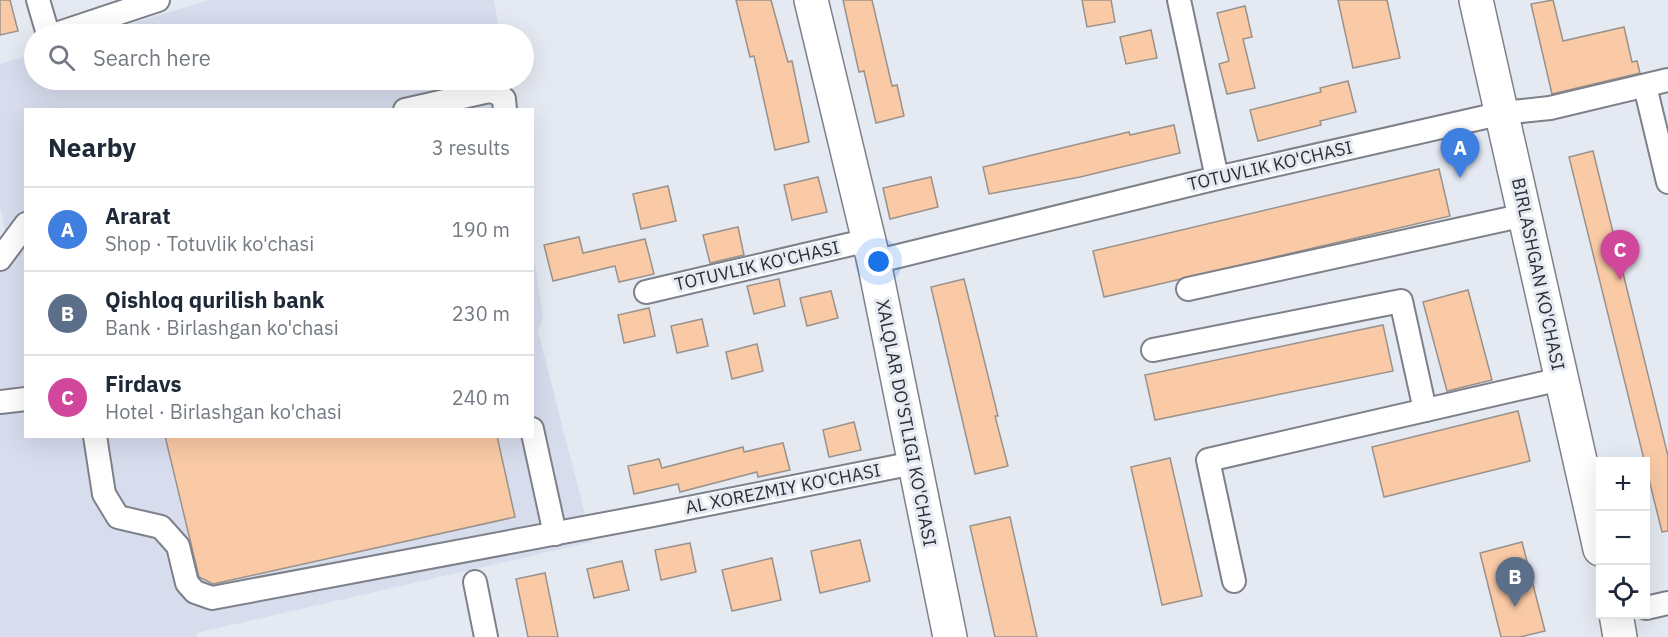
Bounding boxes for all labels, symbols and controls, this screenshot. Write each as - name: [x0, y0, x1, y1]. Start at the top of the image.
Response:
- search box: [24, 24, 534, 90]
- icon: search: [45, 41, 78, 74]
- text: Search here: [93, 43, 211, 72]
- pin: A: [1440, 128, 1480, 178]
- text: Nearby: [48, 130, 136, 164]
- text: 3 results: [432, 134, 510, 161]
- street label: TOTUVLIK KO'CHASI: [1185, 135, 1355, 196]
- street label: BIRLASHGAN KO'CHASI: [1507, 175, 1570, 372]
- text: Ararat: [105, 201, 171, 230]
- text: A: [61, 216, 74, 243]
- text: 190 m: [452, 216, 510, 243]
- text: Shop · Totuvlik ko'chasi: [105, 230, 314, 257]
- pin: C: [1600, 230, 1640, 280]
- street label: TOTUVLIK KO'CHASI: [672, 235, 842, 296]
- your location: [864, 247, 893, 276]
- text: Qishloq qurilish bank: [105, 285, 325, 314]
- street label: XALQLAR DO'STLIGI KO'CHASI: [871, 297, 942, 548]
- text: B: [61, 300, 74, 327]
- text: 230 m: [452, 300, 510, 327]
- text: Bank · Birlashgan ko'chasi: [105, 314, 339, 341]
- text: Firdavs: [105, 369, 182, 398]
- text: C: [61, 384, 74, 411]
- text: 240 m: [452, 384, 510, 411]
- text: Hotel · Birlashgan ko'chasi: [105, 398, 342, 425]
- map controls: [1596, 457, 1650, 619]
- button: +: [1596, 457, 1650, 511]
- street label: AL XOREZMIY KO'CHASI: [683, 458, 882, 519]
- button: −: [1596, 511, 1650, 565]
- pin: B: [1496, 558, 1534, 607]
- button: locate: [1596, 565, 1650, 619]

